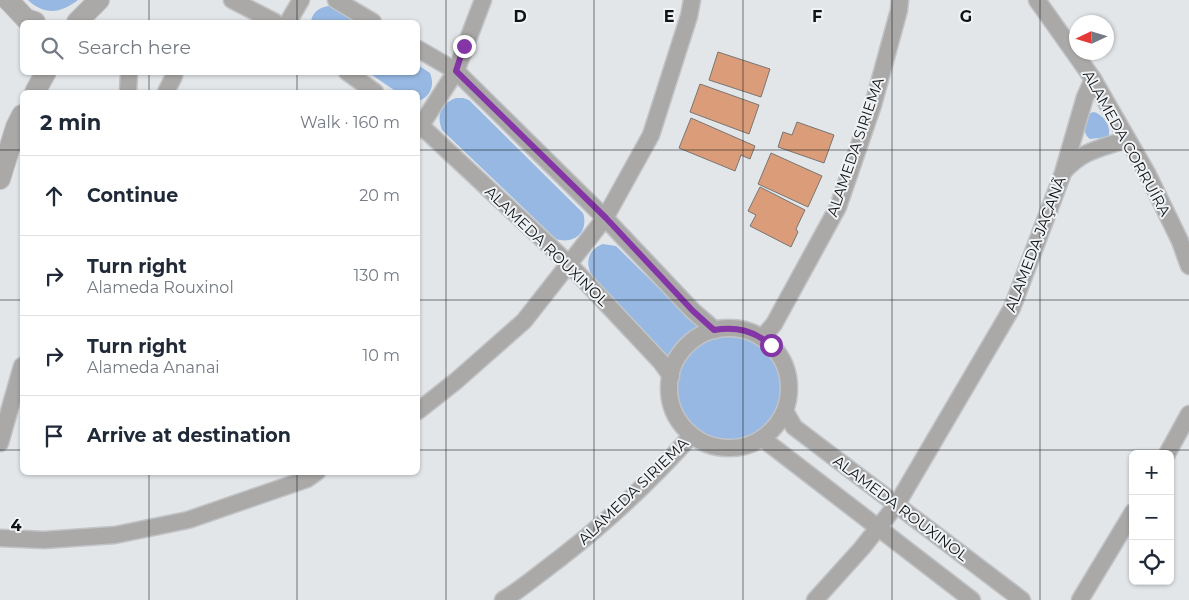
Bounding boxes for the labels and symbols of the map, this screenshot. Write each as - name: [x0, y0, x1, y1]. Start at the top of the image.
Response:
- text: D: [513, 7, 527, 26]
- text: E: [664, 7, 674, 26]
- text: F: [812, 7, 822, 26]
- text: G: [960, 7, 972, 26]
- north arrow: [1069, 15, 1114, 60]
- route end: [453, 35, 476, 58]
- street label: ALAMEDA CORRUÍRA: [1079, 67, 1175, 220]
- street label: ALAMEDA SIRIEMA: [822, 75, 888, 219]
- street label: ALAMEDA JAÇANÃ: [1000, 173, 1070, 314]
- street label: ALAMEDA ROUXINOL: [481, 182, 613, 310]
- route start: [760, 334, 783, 357]
- street label: ALAMEDA SIRIEMA: [574, 433, 692, 549]
- street label: ALAMEDA ROUXINOL: [830, 451, 973, 565]
- text: 4: [10, 516, 22, 535]

